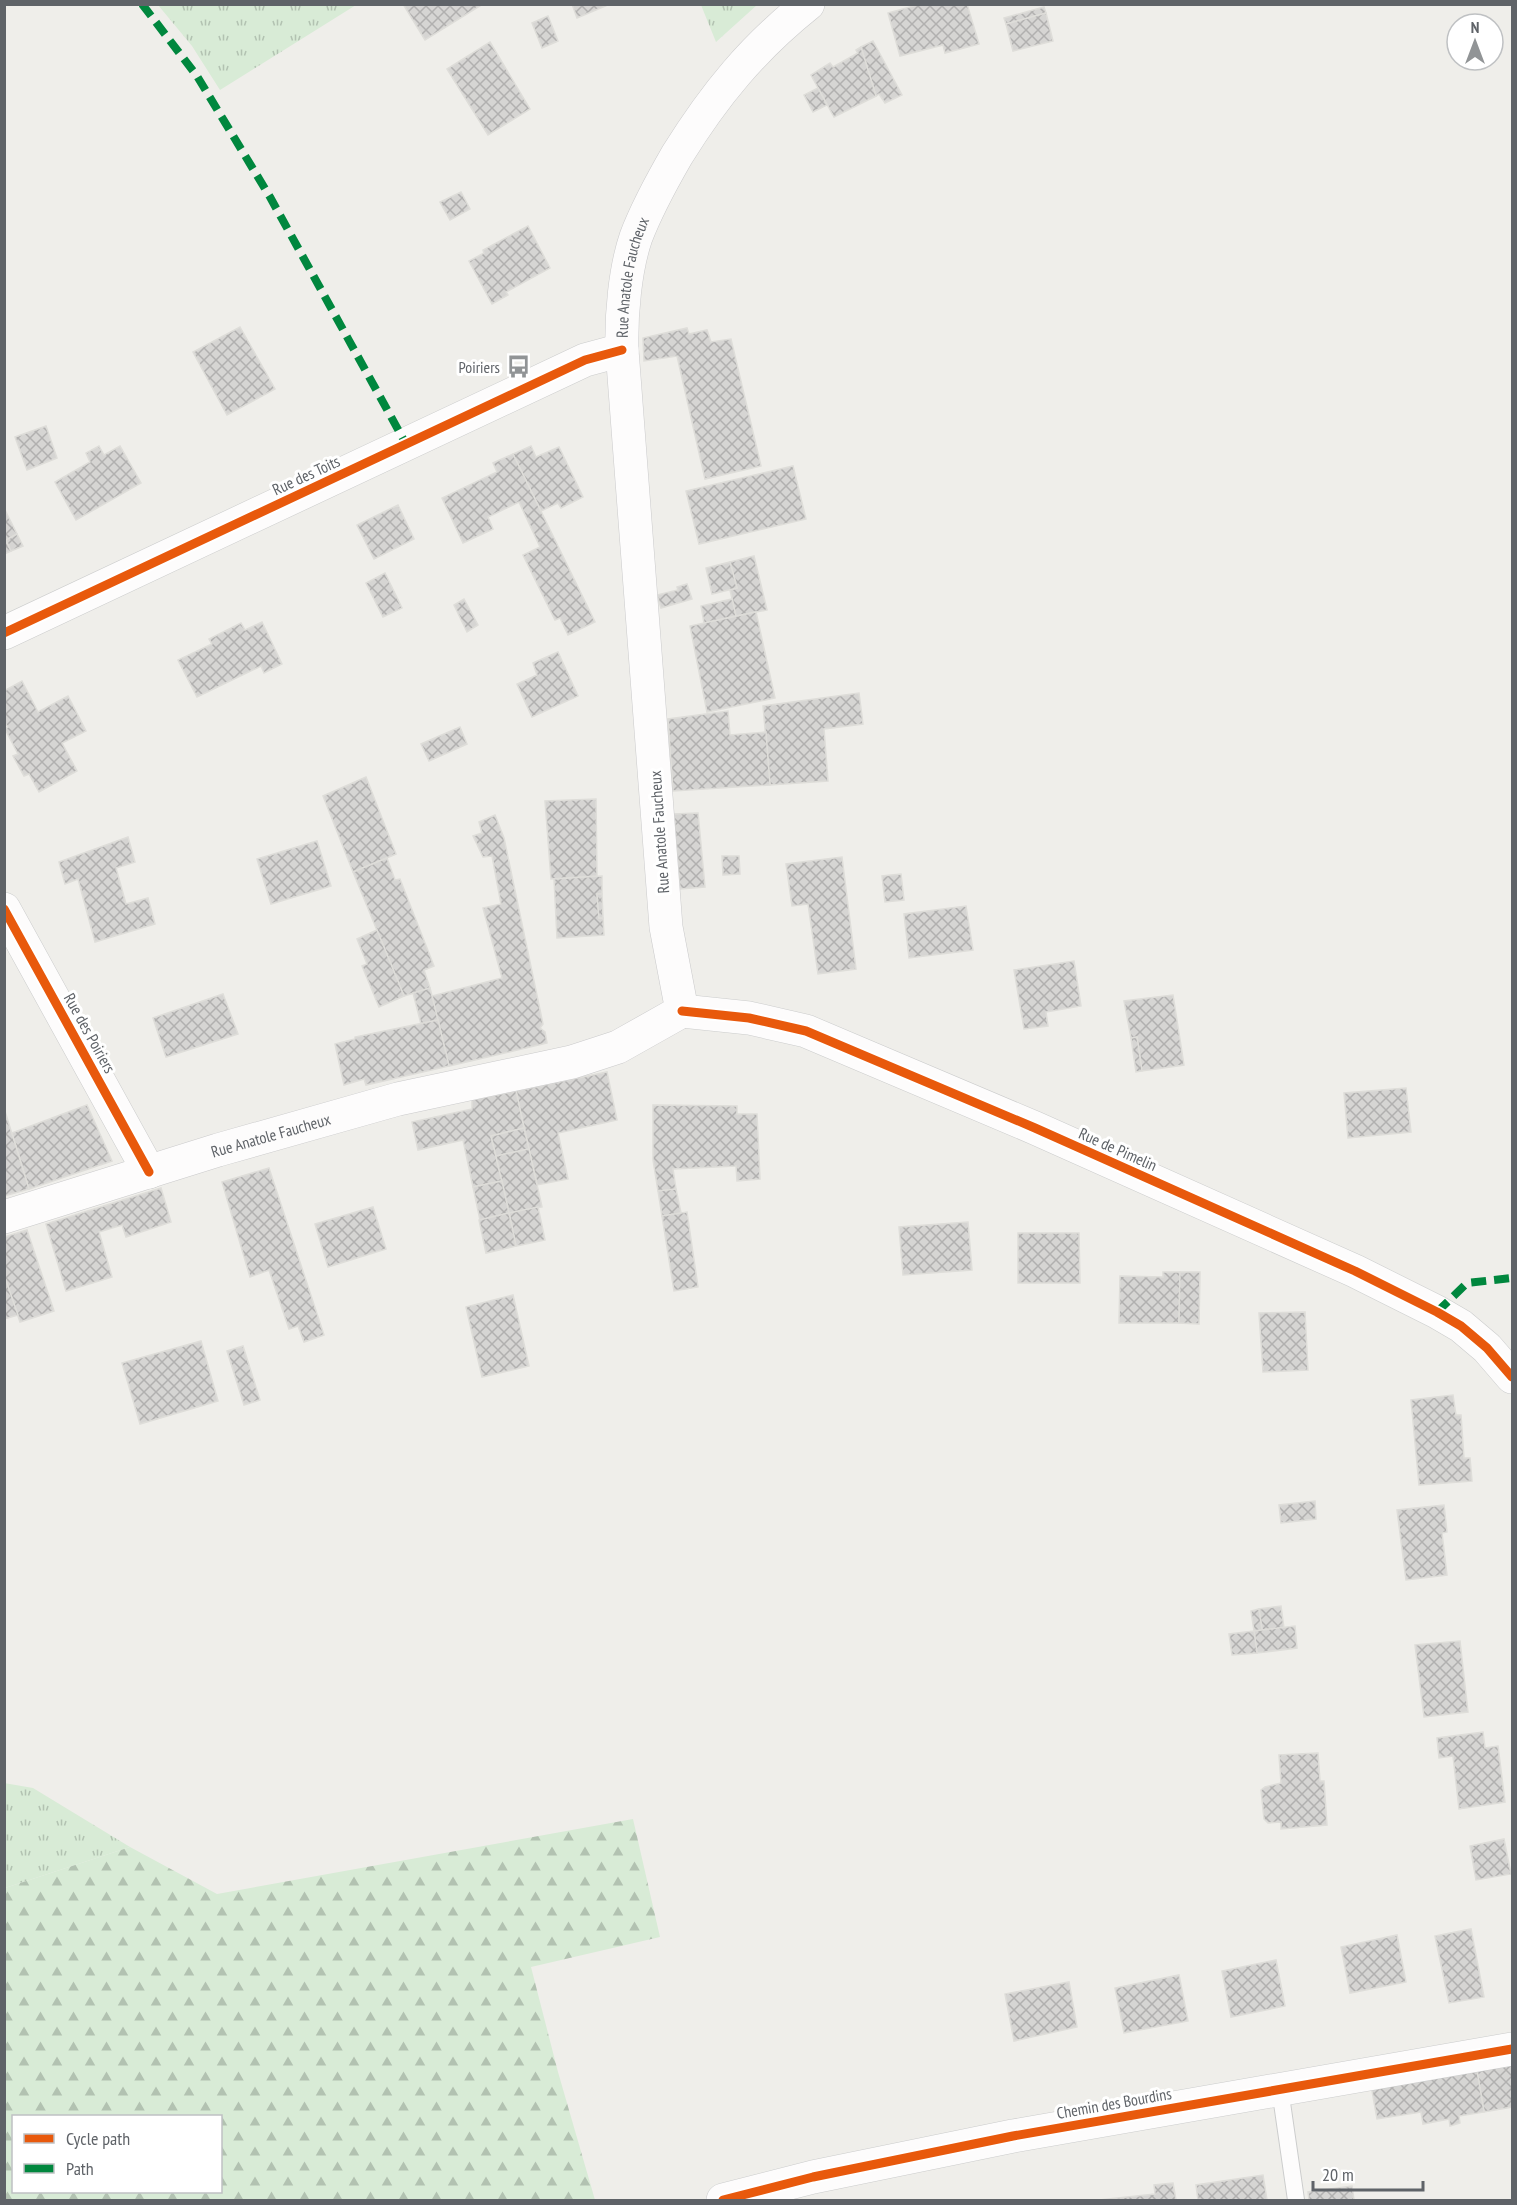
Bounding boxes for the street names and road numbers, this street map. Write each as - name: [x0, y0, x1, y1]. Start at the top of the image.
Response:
- street label: Rue Anatole Faucheux: [612, 213, 653, 338]
- street label: Rue des Toits: [269, 451, 343, 499]
- street label: Rue Anatole Faucheux: [645, 770, 673, 894]
- street label: Rue des Poiriers: [60, 990, 120, 1076]
- street label: Rue Anatole Faucheux: [209, 1109, 333, 1162]
- street label: Rue de Pimelin: [1076, 1123, 1160, 1175]
- street label: Chemin des Bourdins: [1055, 2083, 1173, 2123]

